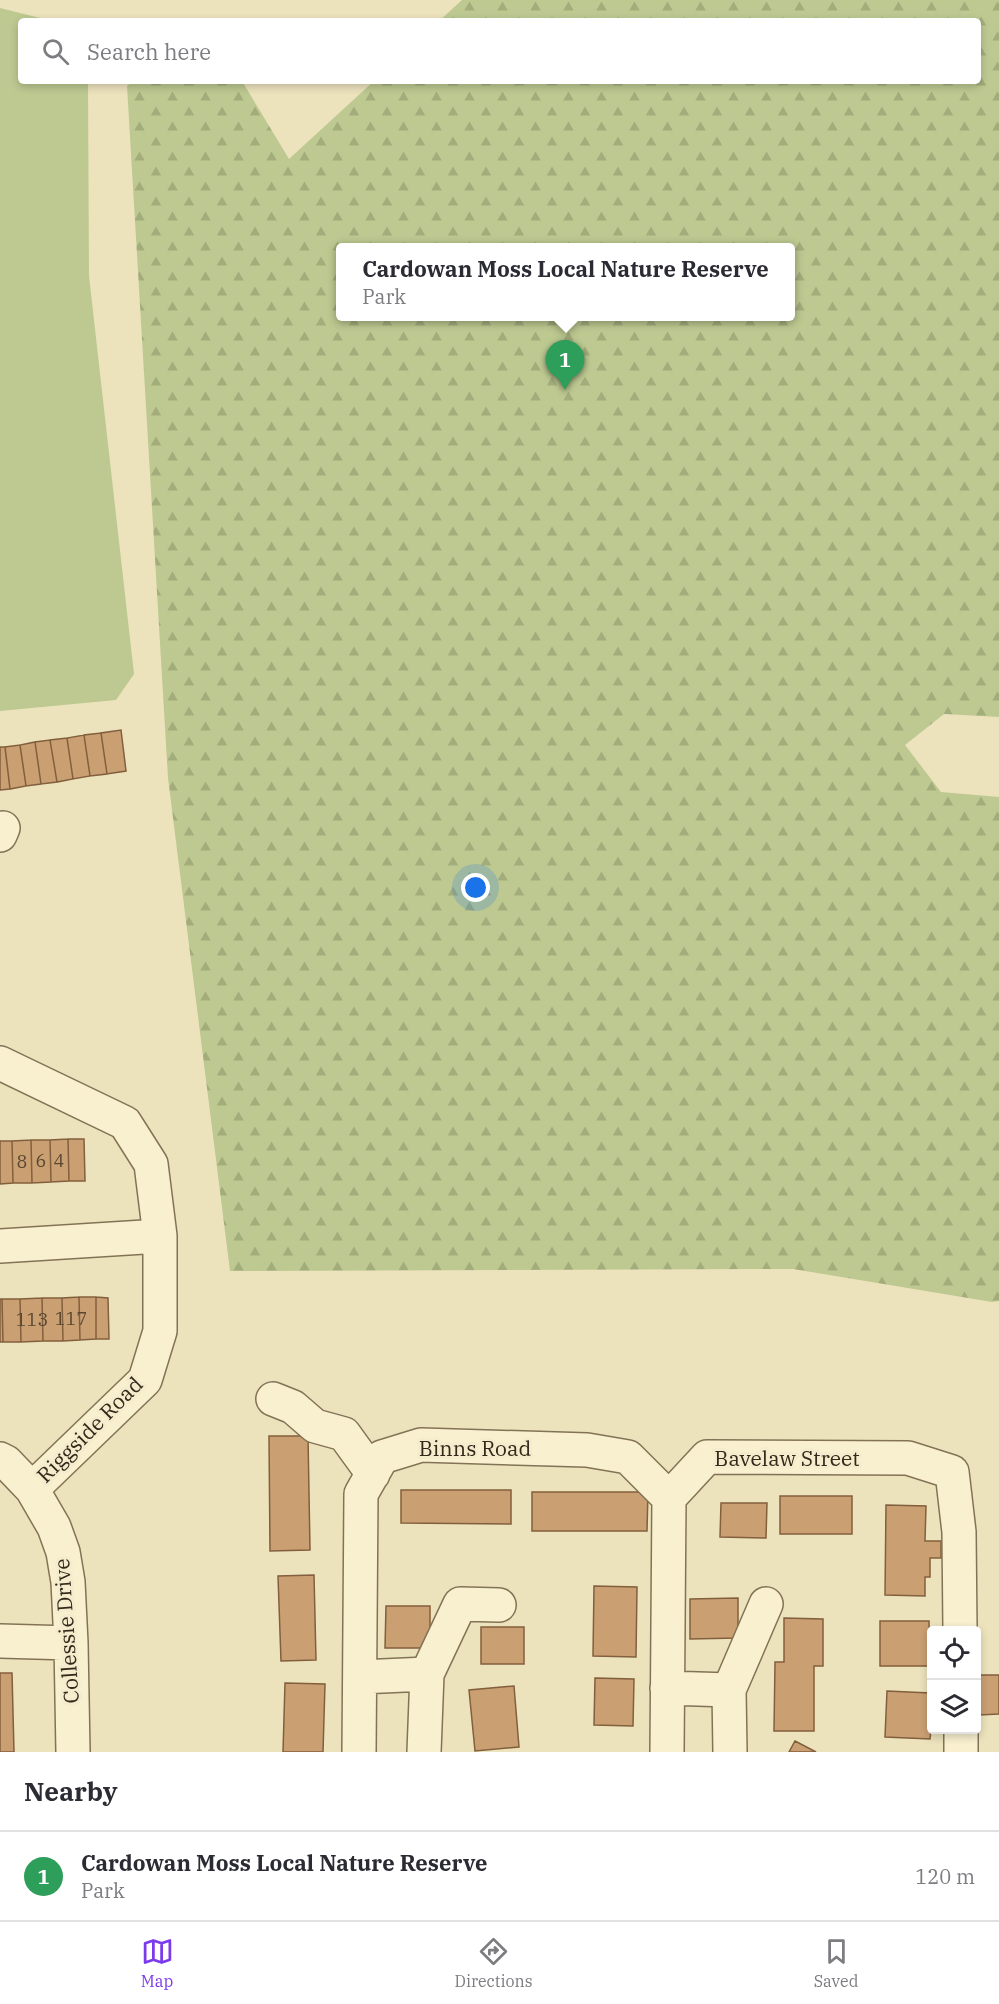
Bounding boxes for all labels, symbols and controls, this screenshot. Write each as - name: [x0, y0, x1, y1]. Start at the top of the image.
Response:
- search box: [18, 18, 981, 84]
- icon: search: [39, 35, 72, 68]
- text: Search here: [87, 37, 211, 66]
- popup: [336, 243, 795, 321]
- text: Cardowan Moss Local Nature Reserve: [362, 254, 769, 283]
- text: Park: [362, 283, 406, 310]
- pin: 1: [546, 340, 584, 390]
- your location: [461, 873, 490, 902]
- house number: 6: [36, 1149, 46, 1172]
- house number: 4: [54, 1149, 64, 1172]
- house number: 8: [17, 1150, 27, 1173]
- house number: 117: [55, 1307, 87, 1330]
- house number: 113: [16, 1308, 48, 1331]
- street label: Riggside Road: [30, 1370, 149, 1488]
- street label: Binns Road: [419, 1434, 532, 1462]
- street label: Bavelaw Street: [714, 1444, 860, 1472]
- street label: Collessie Drive: [47, 1558, 85, 1704]
- map controls: [927, 1626, 981, 1734]
- button: locate: [927, 1626, 981, 1680]
- button: layers: [927, 1680, 981, 1734]
- text: Nearby: [24, 1774, 118, 1808]
- text: Cardowan Moss Local Nature Reserve: [81, 1848, 487, 1877]
- text: 1: [38, 1863, 50, 1890]
- text: 120 m: [915, 1863, 975, 1890]
- text: Park: [81, 1877, 125, 1904]
- tab: Map: [141, 1935, 174, 1991]
- tab: Directions: [455, 1935, 533, 1991]
- tab: Saved: [814, 1935, 858, 1991]

